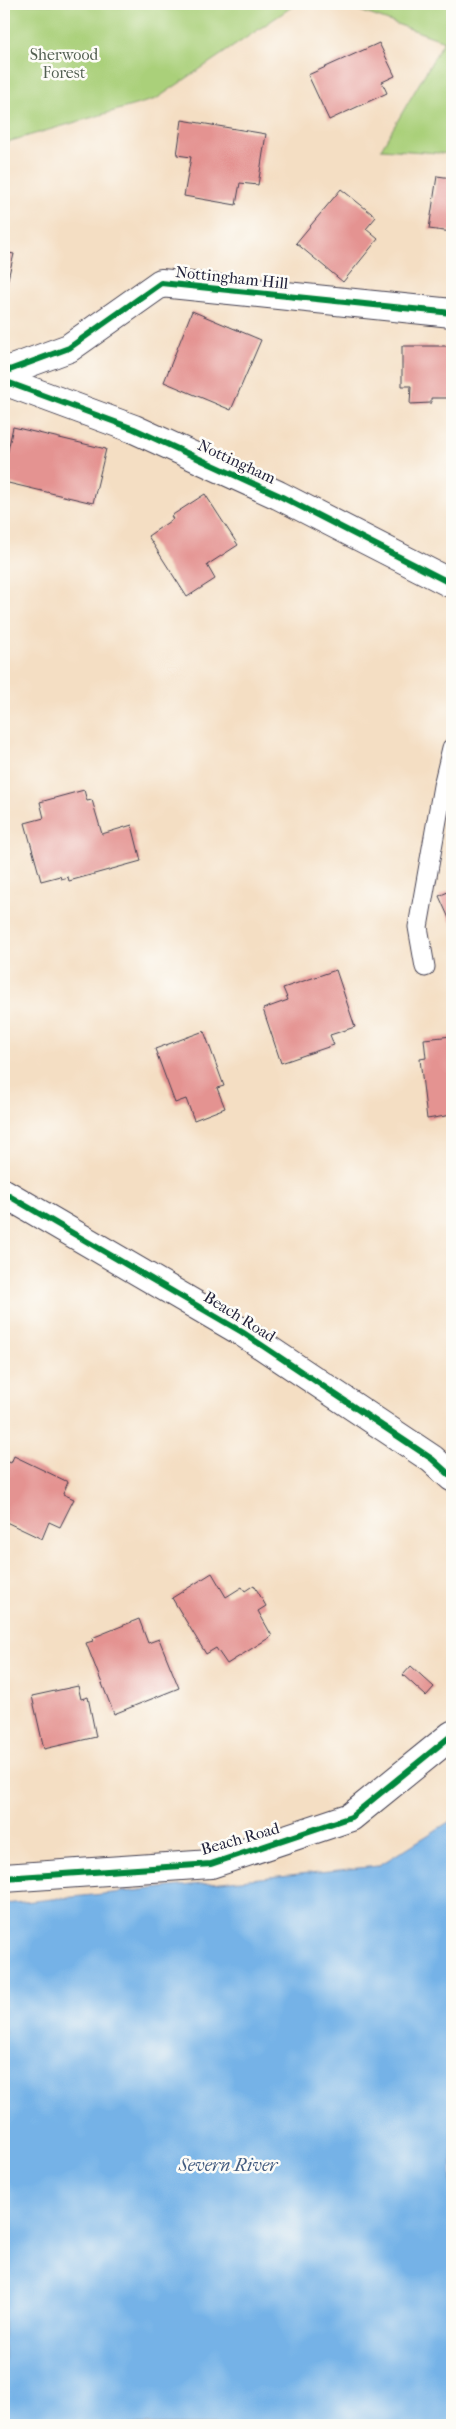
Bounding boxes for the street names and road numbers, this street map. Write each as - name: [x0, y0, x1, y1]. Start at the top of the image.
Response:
- street label: Nottingham Hill: [175, 262, 290, 293]
- street label: Nottingham: [195, 435, 279, 488]
- street label: Beach Road: [200, 1287, 279, 1346]
- street label: Beach Road: [199, 1818, 282, 1859]

